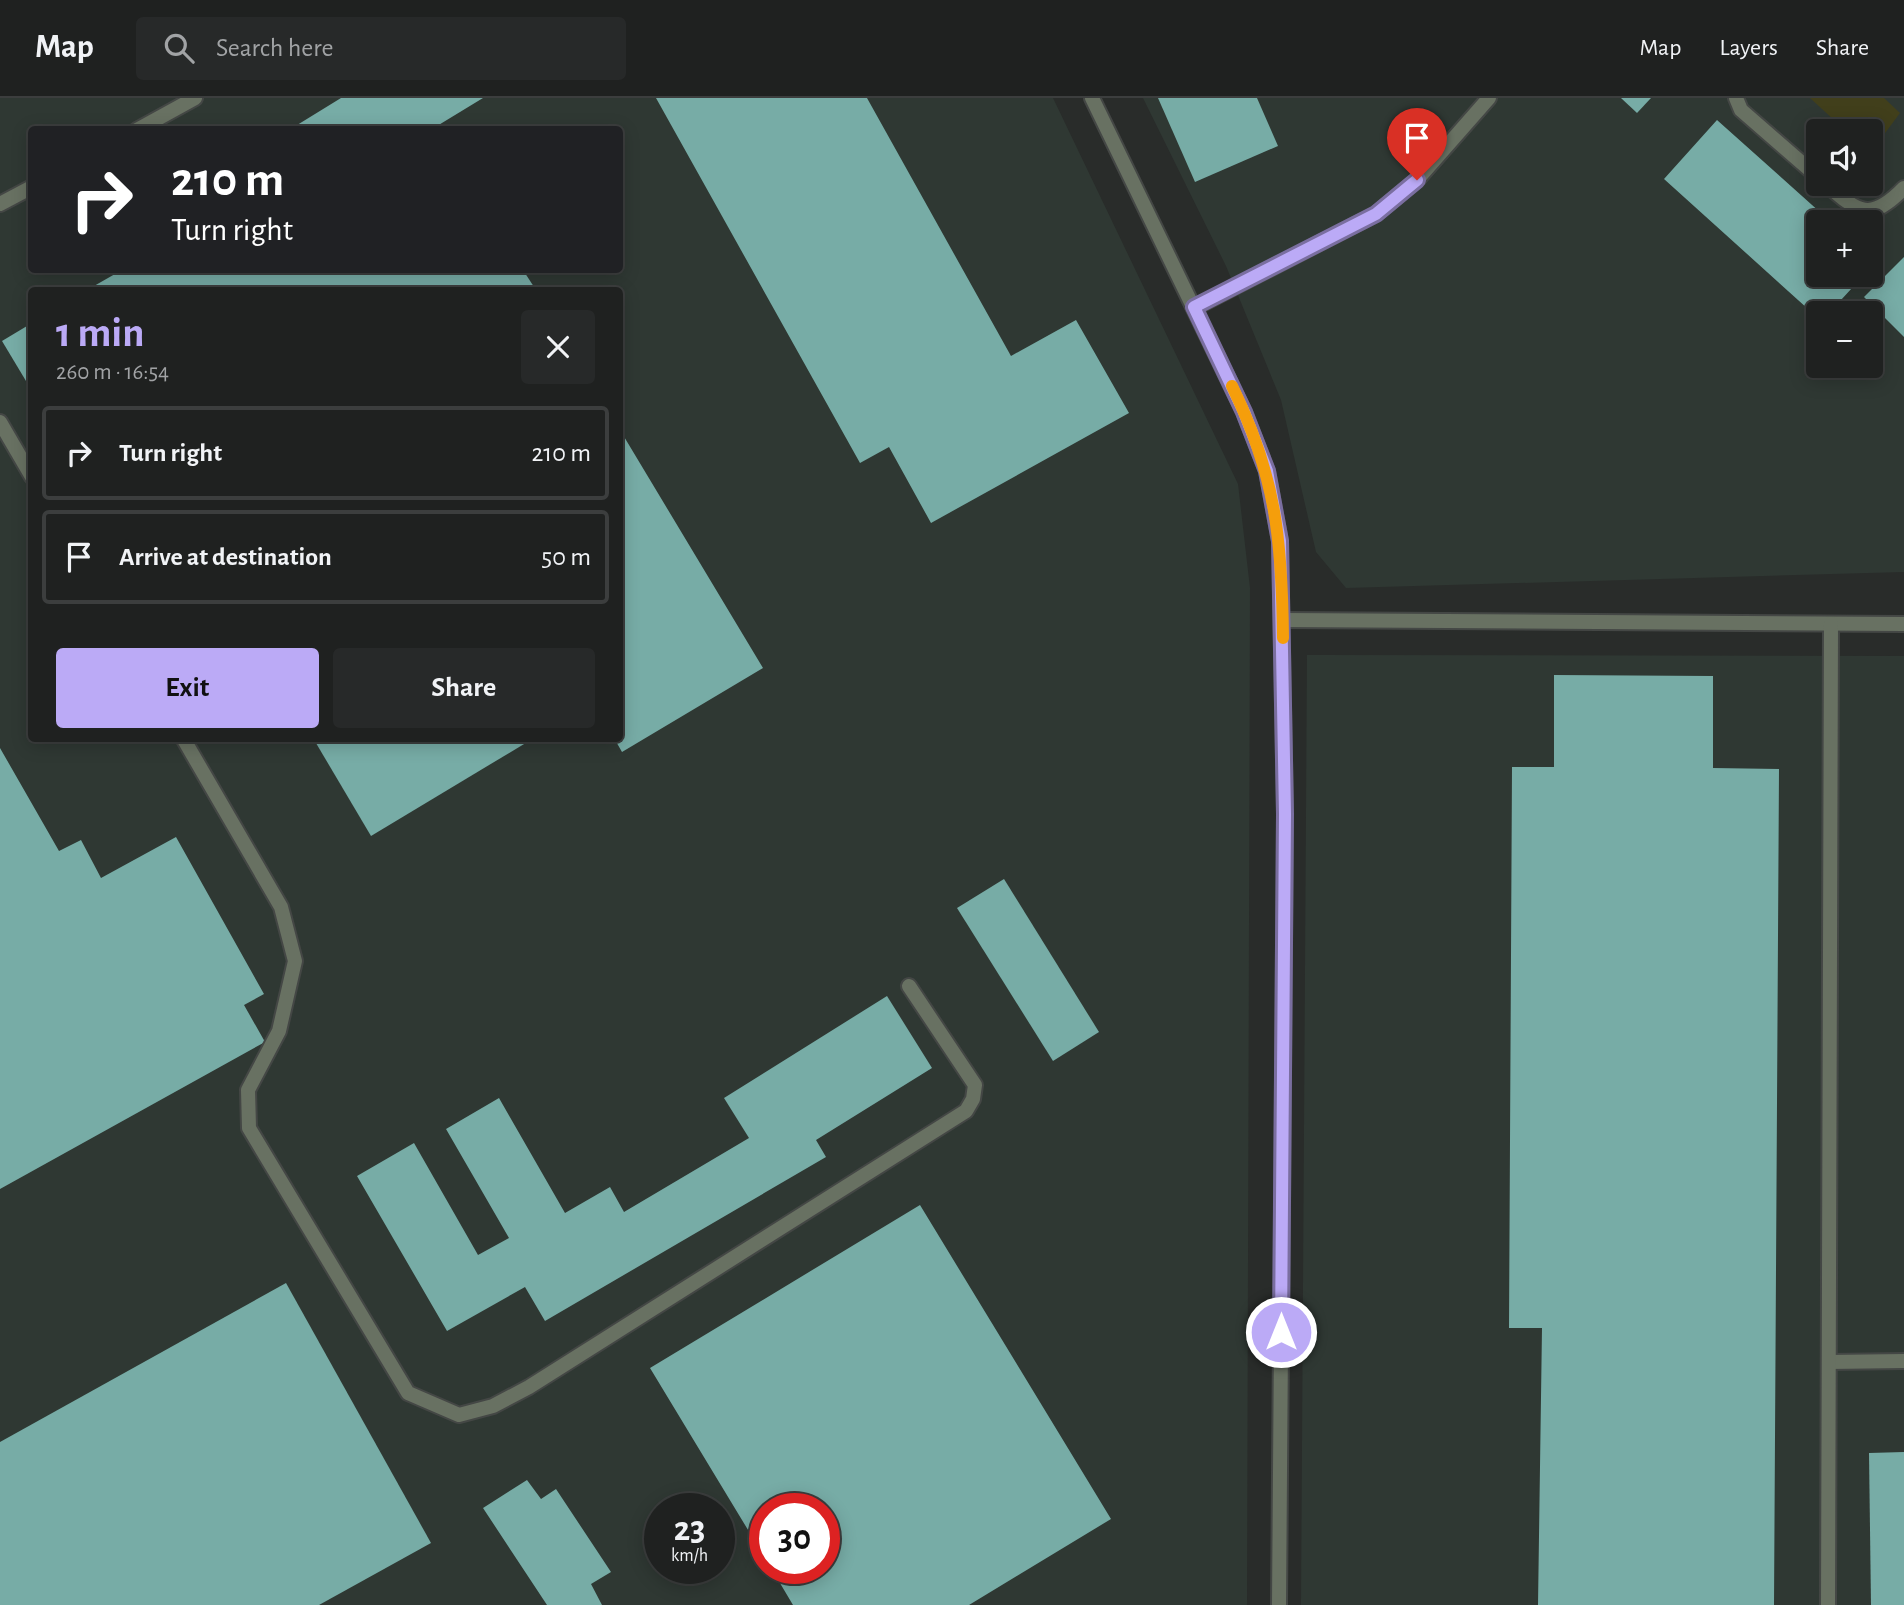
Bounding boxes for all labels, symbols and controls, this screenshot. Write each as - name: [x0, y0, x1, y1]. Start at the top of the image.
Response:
- search box: [136, 17, 626, 80]
- icon: search: [160, 29, 198, 67]
- text: Map: [35, 31, 94, 64]
- text: Search here: [216, 35, 334, 61]
- text: Map: [1639, 36, 1681, 60]
- text: Layers: [1719, 36, 1778, 60]
- text: Share: [1816, 36, 1869, 60]
- pin: [1387, 108, 1447, 180]
- icon: arrive: [1398, 119, 1436, 157]
- map controls: [1806, 119, 1883, 378]
- button: sound: [1806, 119, 1883, 196]
- icon: right: [56, 154, 147, 245]
- text: 210 m: [171, 156, 284, 205]
- button: +: [1806, 210, 1883, 287]
- text: Turn right: [171, 214, 293, 246]
- button: −: [1806, 301, 1883, 378]
- button: close: [521, 310, 595, 384]
- text: 1 min: [56, 312, 145, 354]
- text: 260 m · 16:54: [56, 361, 169, 384]
- icon: right: [60, 434, 98, 472]
- text: Turn right: [119, 440, 222, 466]
- text: 210 m: [531, 440, 591, 466]
- icon: arrive: [60, 538, 98, 576]
- text: Arrive at destination: [119, 544, 332, 570]
- text: 50 m: [541, 544, 591, 570]
- button: Exit: [56, 648, 319, 728]
- button: Share: [333, 648, 595, 728]
- position arrow: [1244, 1295, 1318, 1369]
- speed limit sign: 30: [749, 1493, 840, 1584]
- text: 23: [674, 1512, 705, 1547]
- text: km/h: [671, 1547, 708, 1565]

